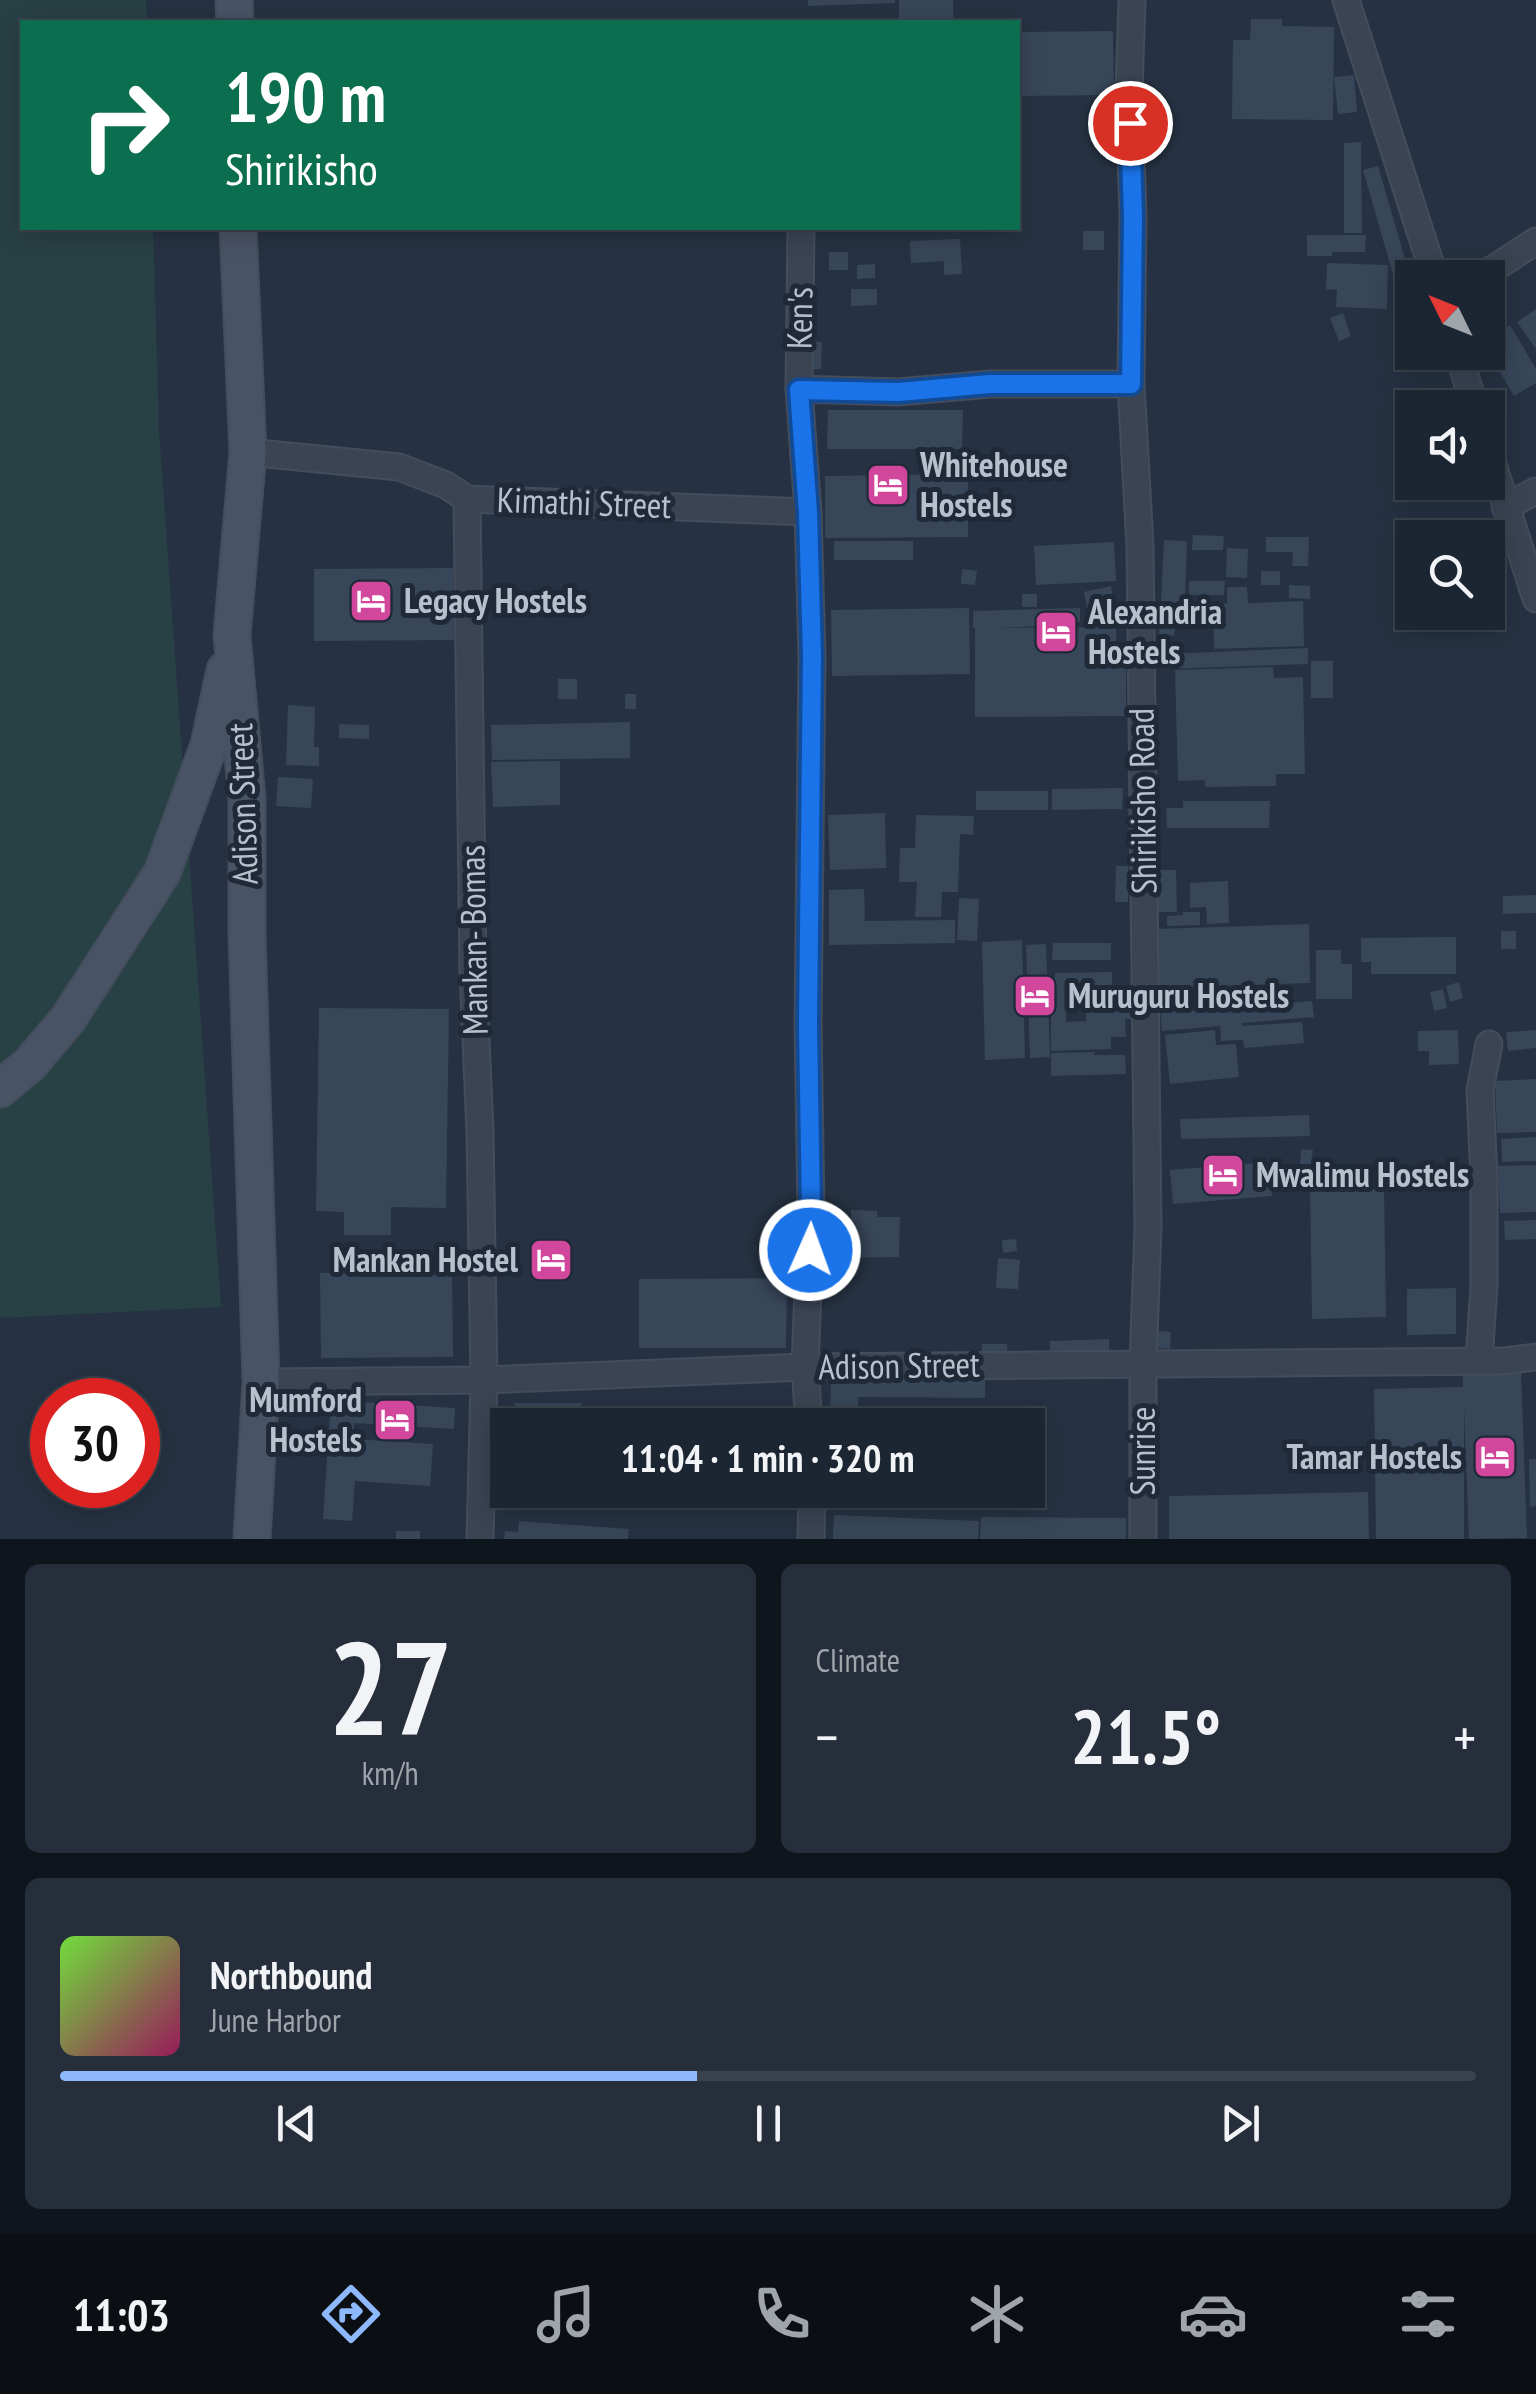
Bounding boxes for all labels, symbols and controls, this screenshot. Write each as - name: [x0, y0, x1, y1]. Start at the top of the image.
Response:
- text: 190 m: [225, 51, 386, 141]
- icon: right: [60, 60, 190, 190]
- pin: [1088, 81, 1173, 166]
- icon: arrive: [1103, 96, 1158, 151]
- text: Shirikisho: [225, 139, 378, 197]
- north arrow: [1395, 260, 1505, 370]
- map controls: [1395, 260, 1505, 630]
- street label: Ken's: [775, 287, 823, 349]
- button: sound: [1395, 390, 1505, 500]
- place label: Whitehouse Hostels: [919, 441, 1068, 527]
- hotel icon: Whitehouse Hostels: [865, 462, 911, 508]
- street label: Kimathi Street: [496, 476, 672, 528]
- button: search: [1395, 520, 1505, 630]
- place label: Legacy Hostels: [404, 577, 587, 623]
- hotel icon: Legacy Hostels: [348, 578, 394, 624]
- place label: Alexandria Hostels: [1087, 588, 1222, 674]
- hotel icon: Alexandria Hostels: [1033, 609, 1079, 655]
- street label: Shirikisho Road: [1117, 708, 1167, 894]
- street label: Adison Street: [216, 722, 268, 886]
- street label: Mankan- Bomas: [448, 845, 498, 1036]
- place label: Muruguru Hostels: [1068, 972, 1289, 1018]
- hotel icon: Muruguru Hostels: [1012, 973, 1058, 1019]
- place label: Mwalimu Hostels: [1256, 1151, 1469, 1197]
- hotel icon: Mwalimu Hostels: [1200, 1152, 1246, 1198]
- position arrow: [758, 1198, 862, 1302]
- place label: Mankan Hostel: [333, 1236, 518, 1282]
- hotel icon: Mankan Hostel: [528, 1237, 574, 1283]
- street label: Adison Street: [818, 1341, 980, 1389]
- place label: Mumford Hostels: [249, 1376, 362, 1462]
- speed limit sign: 30: [30, 1378, 160, 1508]
- hotel icon: Mumford Hostels: [372, 1397, 418, 1443]
- street label: Sunrise: [1119, 1406, 1165, 1496]
- text: 11:04 · 1 min · 320 m: [621, 1433, 914, 1482]
- place label: Tamar Hostels: [1286, 1433, 1462, 1479]
- hotel icon: Tamar Hostels: [1472, 1434, 1518, 1480]
- text: 27: [328, 1603, 452, 1771]
- text: Climate: [816, 1639, 900, 1681]
- text: 21.5°: [1070, 1688, 1221, 1785]
- text: −: [816, 1701, 838, 1772]
- text: +: [1453, 1701, 1476, 1772]
- text: km/h: [362, 1752, 419, 1794]
- text: Northbound: [210, 1950, 372, 1999]
- text: June Harbor: [210, 1999, 341, 2041]
- icon: previous: [269, 2096, 324, 2151]
- icon: pause: [741, 2096, 796, 2151]
- icon: next: [1213, 2096, 1268, 2151]
- icon: directions: [316, 2279, 386, 2349]
- icon: music: [531, 2279, 601, 2349]
- icon: phone: [747, 2279, 817, 2349]
- icon: climate: [962, 2279, 1032, 2349]
- icon: car: [1178, 2279, 1248, 2349]
- icon: filters: [1393, 2279, 1463, 2349]
- text: 11:03: [73, 2285, 170, 2343]

